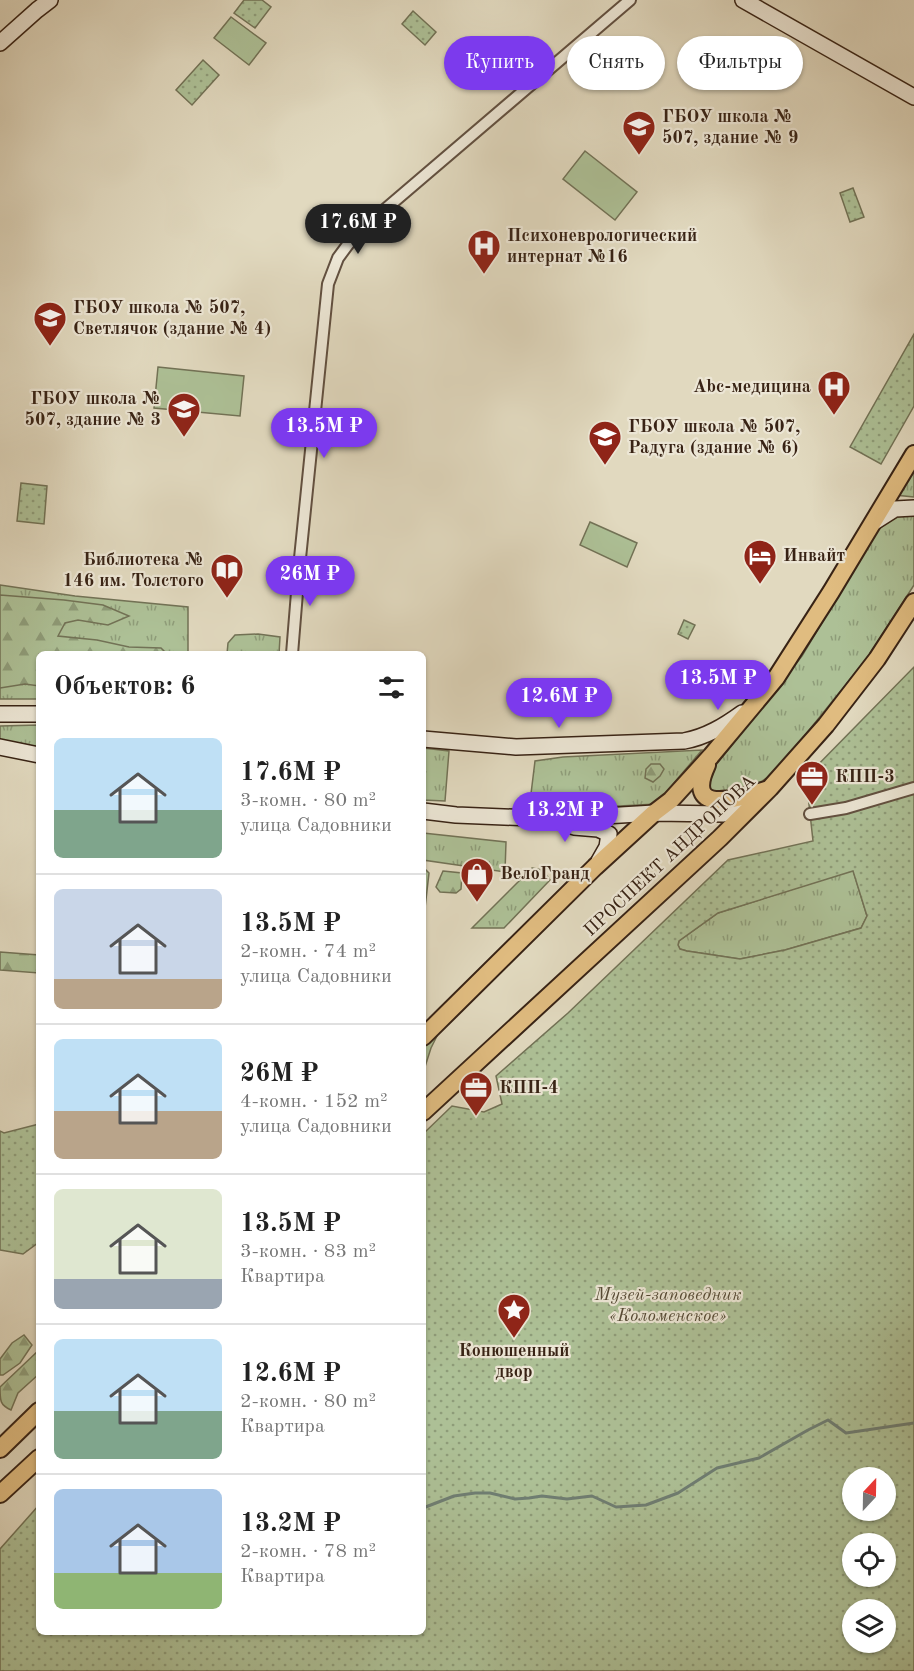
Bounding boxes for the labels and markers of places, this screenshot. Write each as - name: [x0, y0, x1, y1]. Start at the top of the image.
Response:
- place label: ГБОУ школа № 507, здание № 9: [662, 108, 798, 147]
- school or university icon: ГБОУ школа № 507, здание № 9: [621, 109, 657, 156]
- pin: 17.6M ₽: [303, 204, 413, 255]
- place label: Психоневрологический интернат №16: [507, 227, 697, 266]
- hospital icon: Психоневрологический интернат №16: [466, 228, 502, 275]
- place label: ГБОУ школа № 507, Светлячок (здание № 4): [73, 299, 271, 338]
- school or university icon: ГБОУ школа № 507, Светлячок (здание № 4): [32, 300, 68, 347]
- hospital icon: Abc-медицина: [816, 369, 852, 416]
- place label: Abc-медицина: [693, 378, 811, 396]
- place label: ГБОУ школа № 507, здание № 3: [25, 390, 161, 429]
- school or university icon: ГБОУ школа № 507, здание № 3: [166, 391, 202, 438]
- pin: 13.5M ₽: [269, 408, 379, 459]
- place label: ГБОУ школа № 507, Радуга (здание № 6): [628, 418, 800, 457]
- school or university icon: ГБОУ школа № 507, Радуга (здание № 6): [587, 419, 623, 466]
- hotel icon: Инвайт: [742, 538, 778, 585]
- place label: Инвайт: [783, 547, 845, 565]
- place label: Библиотека № 146 им. Толстого: [63, 551, 204, 590]
- library icon: Библиотека № 146 им. Толстого: [209, 552, 245, 599]
- pin: 26M ₽: [268, 556, 352, 607]
- pin: 13.5M ₽: [663, 660, 773, 711]
- pin: 12.6M ₽: [504, 678, 614, 729]
- office icon: КПП-3: [794, 759, 830, 806]
- place label: КПП-3: [835, 768, 895, 786]
- pin: 13.2M ₽: [510, 792, 620, 843]
- shop icon: ВелоГранд: [459, 856, 495, 903]
- place label: ВелоГранд: [500, 865, 590, 883]
- office icon: КПП-4: [458, 1070, 494, 1117]
- place label: КПП-4: [499, 1079, 559, 1097]
- place icon: Конюшенный двор: [496, 1292, 532, 1339]
- place label: Конюшенный двор: [458, 1342, 570, 1381]

